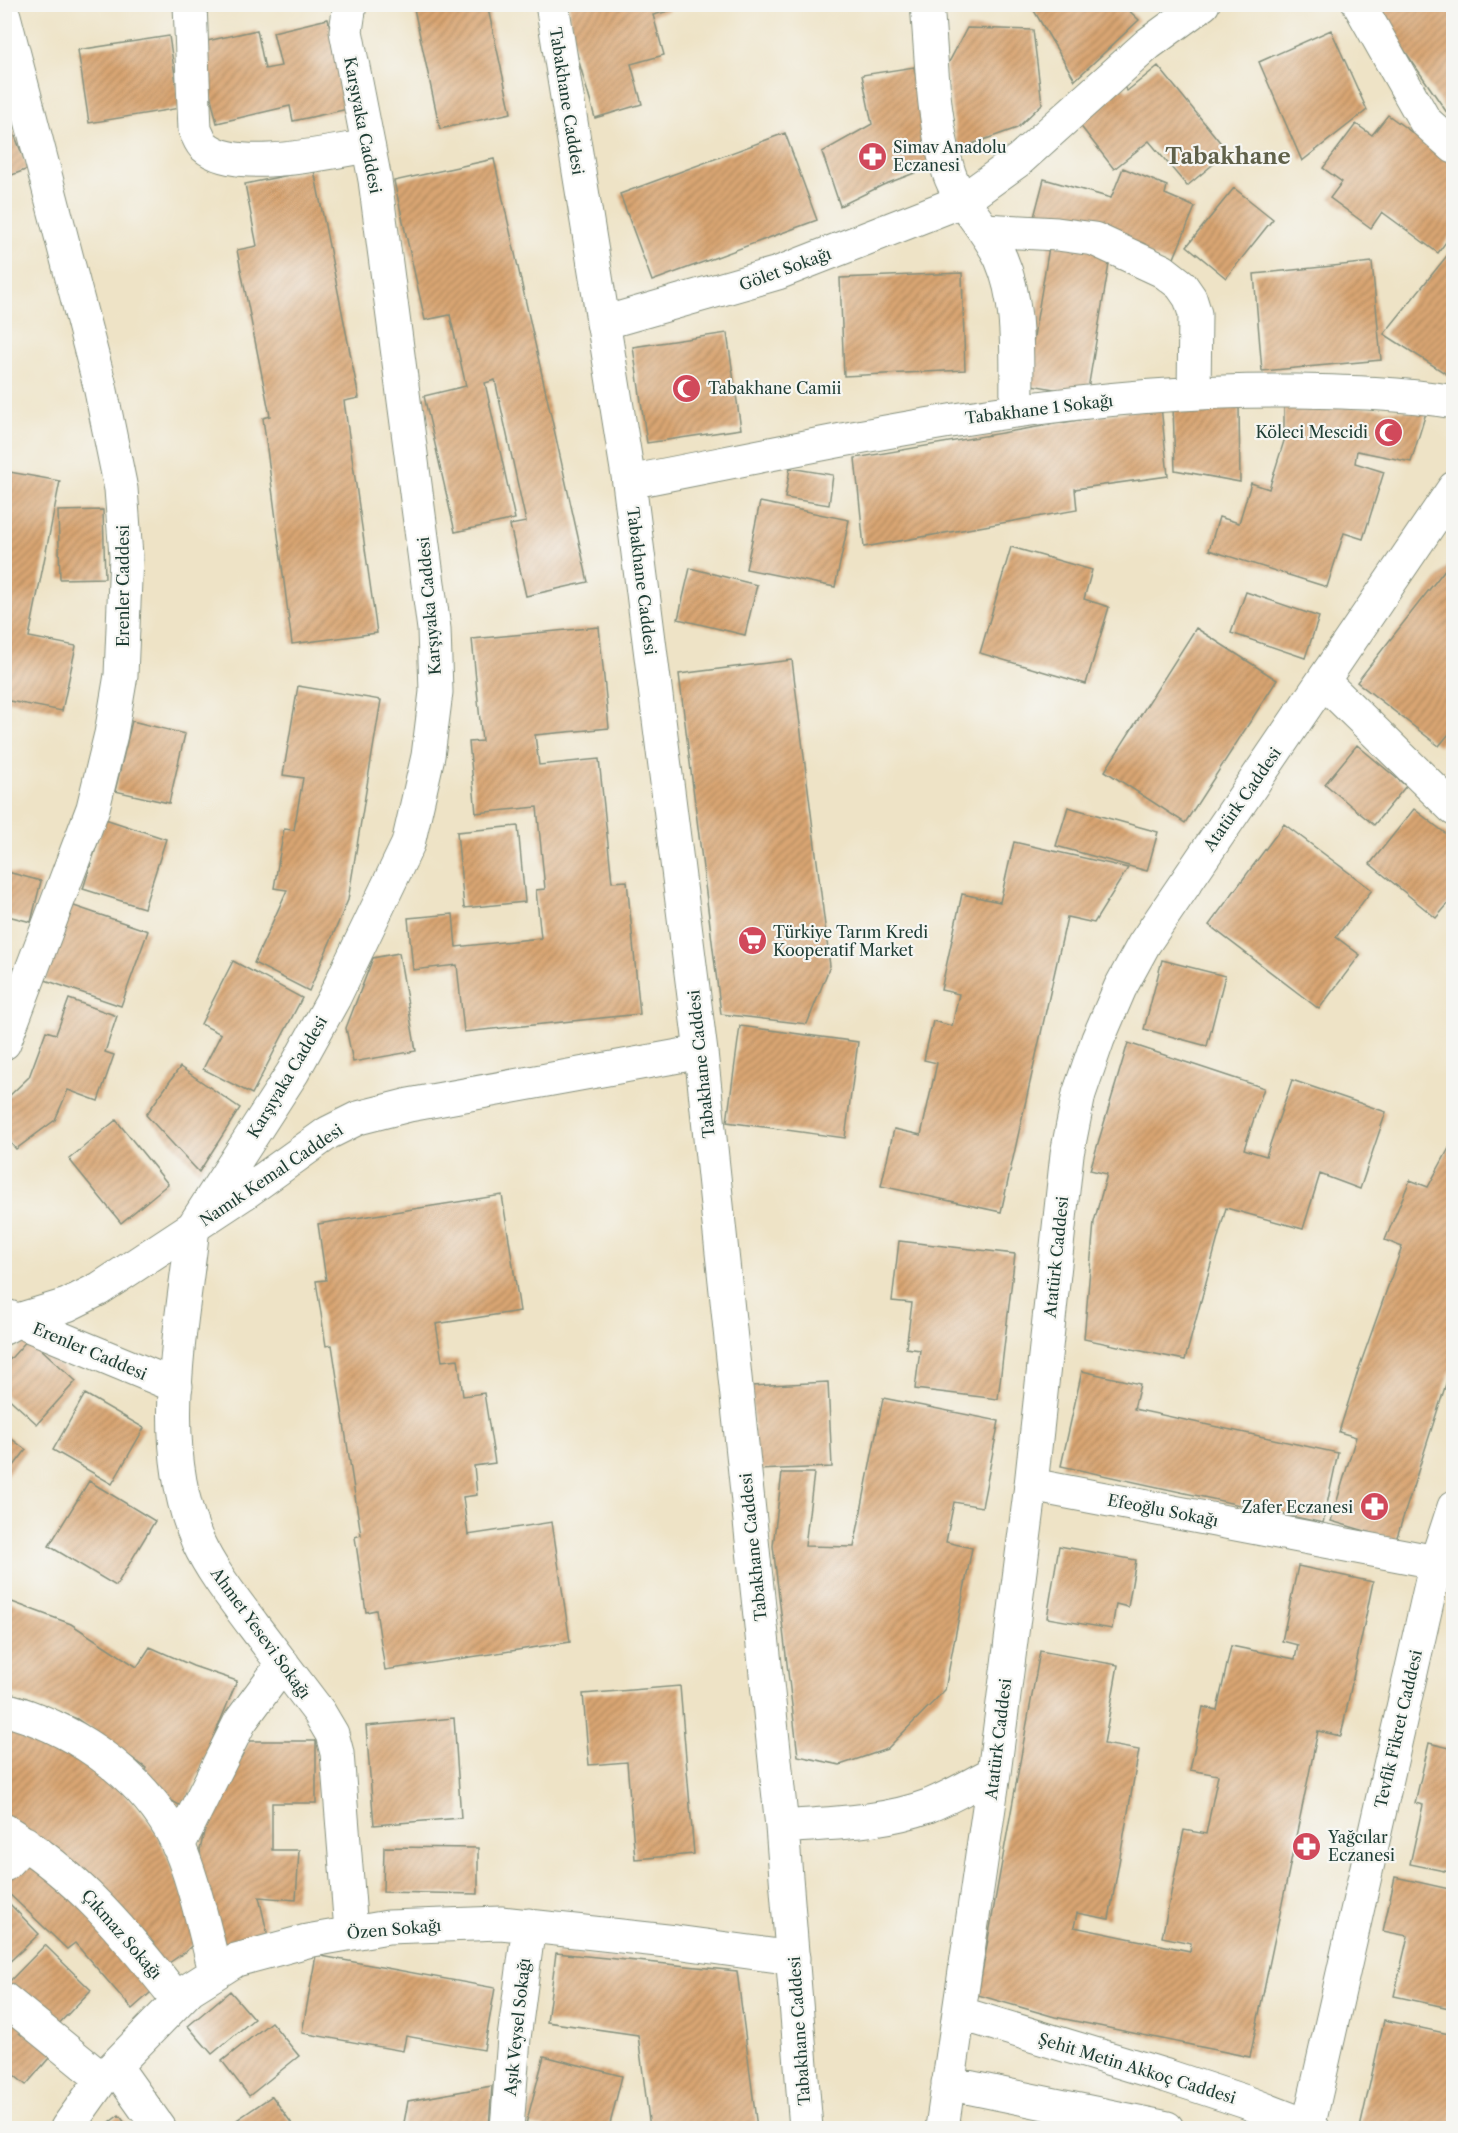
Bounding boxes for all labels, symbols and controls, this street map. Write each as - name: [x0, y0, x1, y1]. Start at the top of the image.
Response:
- street label: Tabakhane Caddesi: [545, 26, 589, 176]
- street label: Karşıyaka Caddesi: [340, 55, 386, 195]
- place label: Simav Anadolu Eczanesi: [893, 137, 1007, 175]
- pharmacy icon: Simav Anadolu Eczanesi: [856, 140, 888, 172]
- district label: Tabakhane: [1165, 143, 1291, 170]
- street label: Gölet Sokağı: [736, 243, 834, 295]
- mosque icon: Tabakhane Camii: [671, 372, 703, 404]
- place label: Tabakhane Camii: [708, 378, 841, 398]
- street label: Tabakhane 1 Sokağı: [964, 390, 1114, 428]
- mosque icon: Köleci Mescidi: [1373, 416, 1405, 448]
- place label: Köleci Mescidi: [1255, 422, 1368, 442]
- street label: Tabakhane Caddesi: [623, 506, 661, 656]
- street label: Erenler Caddesi: [113, 525, 133, 647]
- street label: Karşıyaka Caddesi: [413, 536, 445, 676]
- street label: Atatürk Caddesi: [1198, 743, 1285, 856]
- place label: Türkiye Tarım Kredi Kooperatif Market: [773, 922, 928, 960]
- supermarket icon: Türkiye Tarım Kredi Kooperatif Market: [736, 925, 768, 957]
- street label: Tabakhane Caddesi: [683, 989, 719, 1139]
- street label: Karşıyaka Caddesi: [243, 1012, 331, 1142]
- street label: Namık Kemal Caddesi: [196, 1119, 347, 1230]
- street label: Atatürk Caddesi: [1040, 1195, 1072, 1320]
- street label: Erenler Caddesi: [30, 1318, 150, 1384]
- street label: Tabakhane Caddesi: [735, 1472, 771, 1622]
- street label: Efeoğlu Sokağı: [1106, 1489, 1220, 1531]
- pharmacy icon: Zafer Eczanesi: [1358, 1491, 1390, 1523]
- place label: Zafer Eczanesi: [1242, 1497, 1353, 1517]
- street label: Ahmet Yesevi Sokağı: [206, 1563, 315, 1702]
- street label: Tevfik Fikret Caddesi: [1370, 1648, 1426, 1810]
- street label: Atatürk Caddesi: [981, 1677, 1015, 1802]
- place label: Yağcılar Eczanesi: [1327, 1827, 1395, 1865]
- pharmacy icon: Yağcılar Eczanesi: [1291, 1830, 1323, 1862]
- street label: Çıkmaz Sokağı: [78, 1885, 166, 1983]
- street label: Özen Sokağı: [346, 1915, 442, 1943]
- street label: Tabakhane Caddesi: [784, 1956, 814, 2106]
- street label: Aşık Veysel Sokağı: [500, 1957, 534, 2098]
- street label: Şehit Metin Akkoç Caddesi: [1036, 2028, 1238, 2108]

